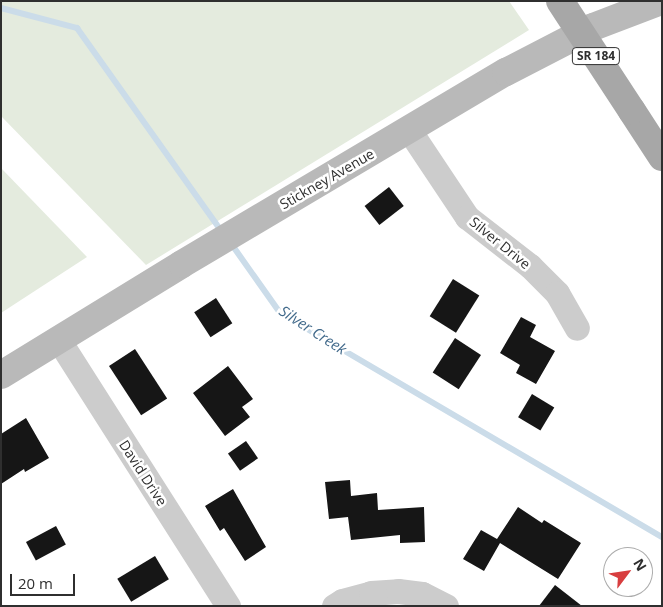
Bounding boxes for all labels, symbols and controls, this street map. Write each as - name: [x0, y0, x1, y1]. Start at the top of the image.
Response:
- road number: SR 184: [571, 46, 621, 66]
- street label: Stickney Avenue: [277, 145, 377, 213]
- street label: Silver Drive: [466, 213, 534, 273]
- water label: Silver Creek: [276, 302, 350, 358]
- street label: David Drive: [116, 437, 170, 509]
- north arrow: [603, 547, 653, 597]
- text: N: [629, 555, 652, 574]
- scale bar: [12, 564, 78, 596]
- text: 20 m: [18, 573, 53, 593]

